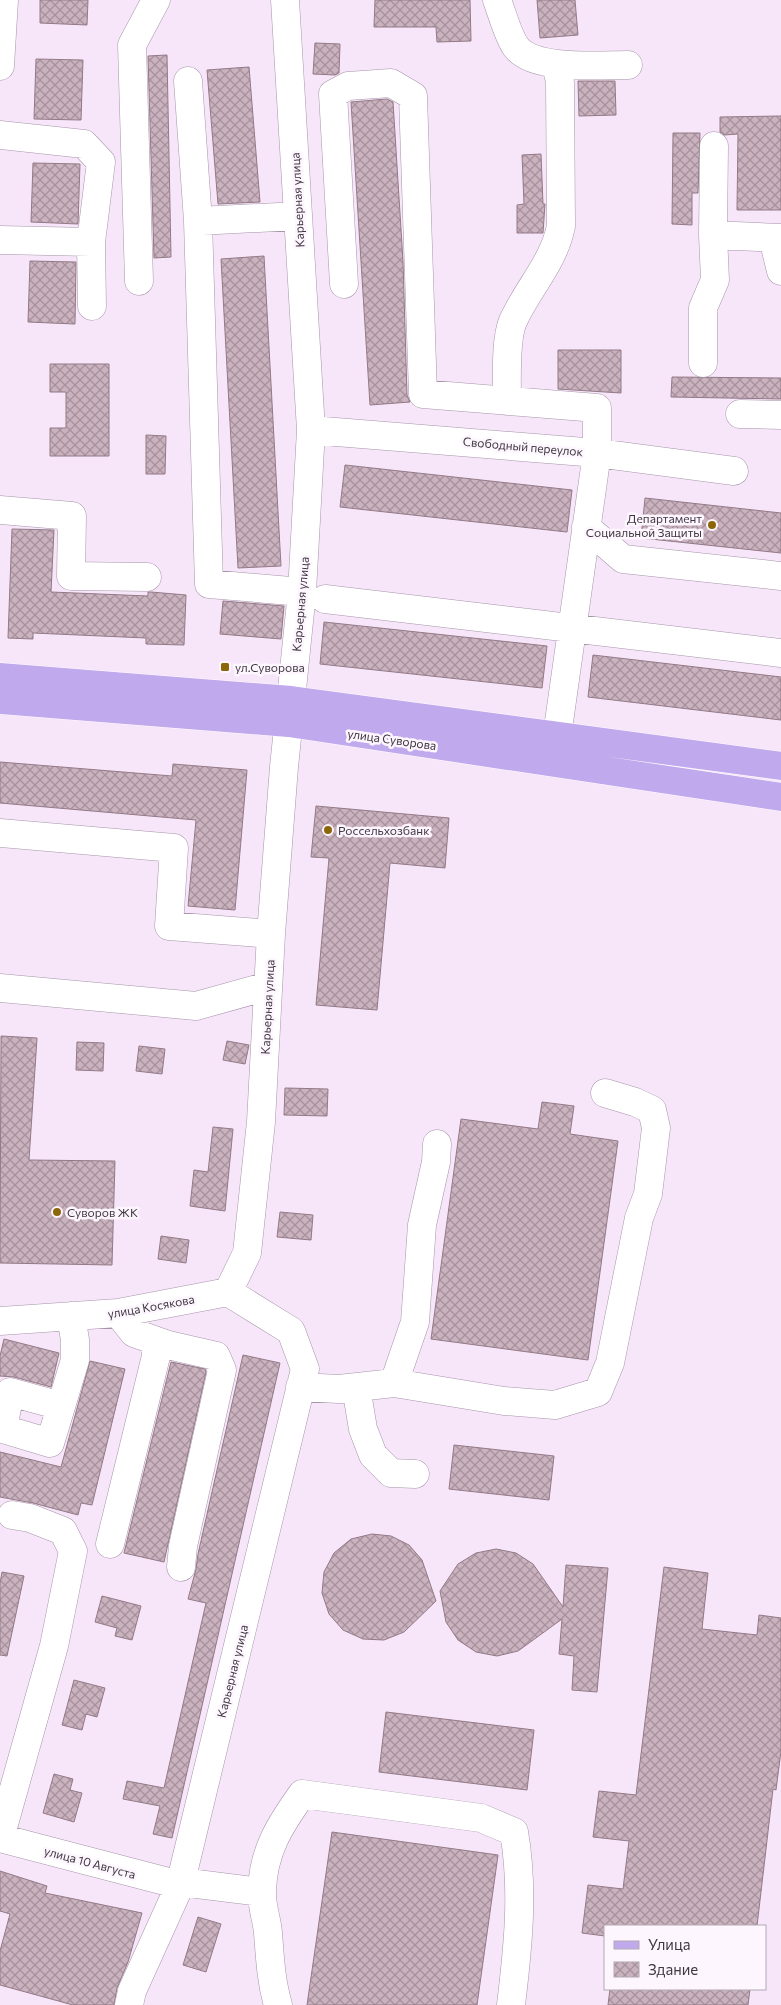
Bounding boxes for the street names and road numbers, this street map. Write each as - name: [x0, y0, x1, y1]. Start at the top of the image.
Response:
- street label: Карьерная улица: [288, 152, 306, 248]
- street label: Свободный переулок: [462, 434, 584, 458]
- street label: Карьерная улица: [289, 556, 311, 652]
- street label: улица Суворова: [347, 726, 437, 752]
- street label: Карьерная улица: [258, 959, 276, 1055]
- street label: улица Косякова: [106, 1291, 196, 1321]
- street label: Карьерная улица: [214, 1623, 250, 1719]
- street label: улица 10 Августа: [43, 1843, 137, 1881]

